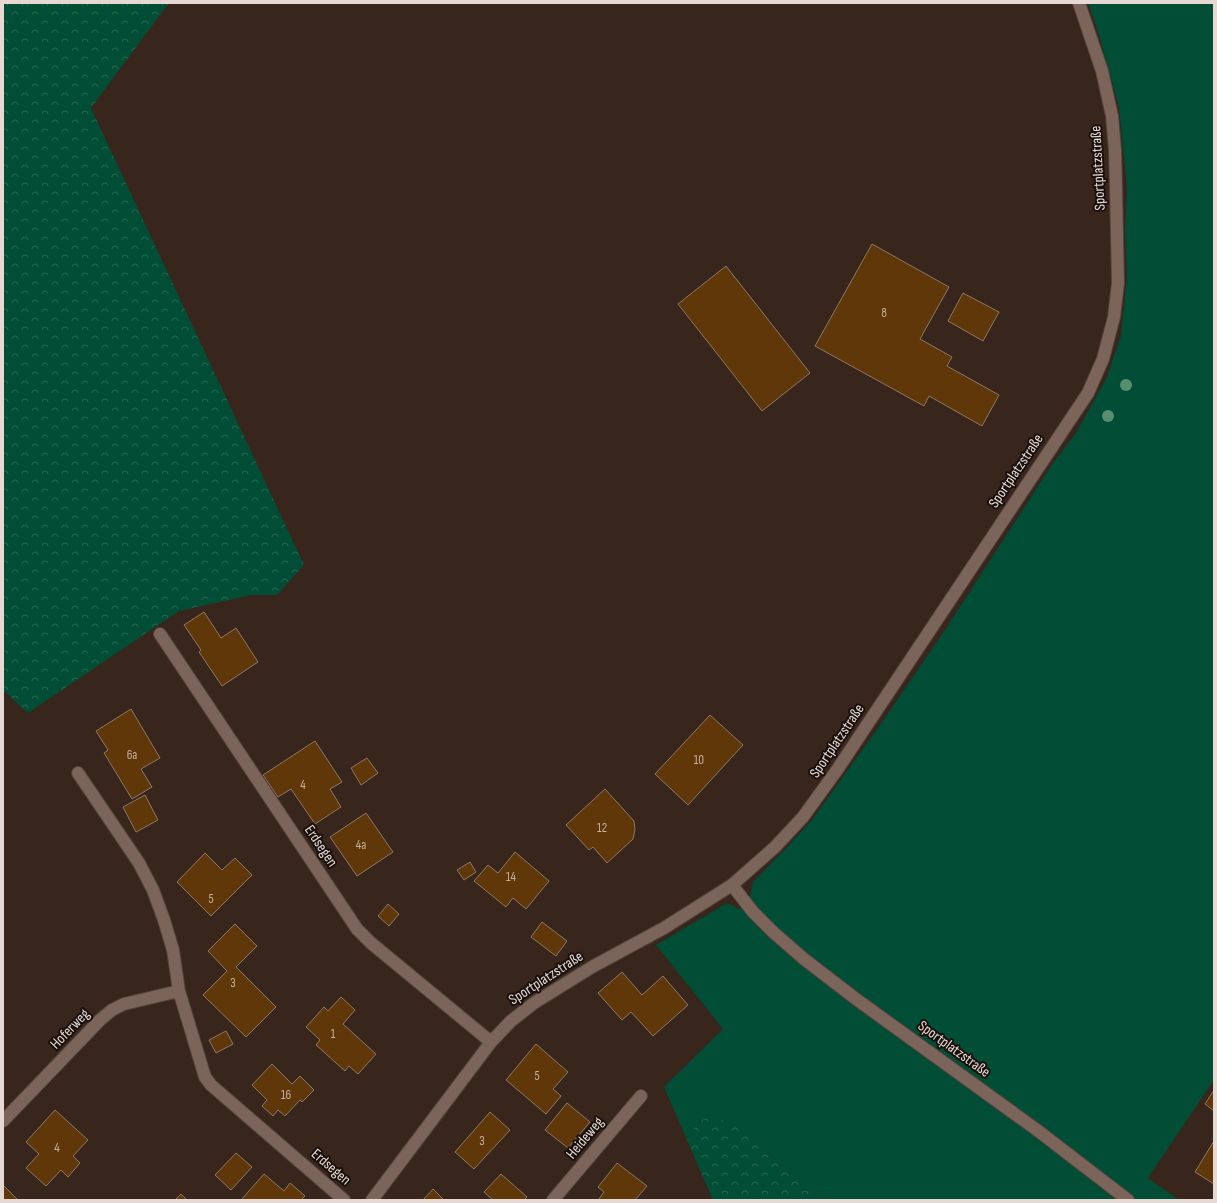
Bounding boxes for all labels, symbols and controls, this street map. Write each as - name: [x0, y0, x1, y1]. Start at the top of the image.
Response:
- street label: Sportplatzstraße: [1086, 125, 1110, 211]
- house number: 8: [881, 305, 887, 321]
- street label: Sportplatzstraße: [984, 430, 1048, 512]
- street label: Sportplatzstraße: [805, 700, 869, 782]
- house number: 6a: [127, 747, 137, 763]
- house number: 10: [694, 752, 704, 768]
- house number: 4: [300, 777, 306, 793]
- house number: 12: [597, 820, 607, 836]
- street label: Erdsegen: [300, 821, 342, 871]
- house number: 4a: [356, 837, 366, 853]
- house number: 14: [506, 869, 517, 885]
- house number: 5: [208, 891, 214, 907]
- street label: Sportplatzstraße: [505, 947, 587, 1009]
- house number: 3: [230, 975, 236, 991]
- street label: Hoferweg: [46, 1005, 94, 1053]
- street label: Sportplatzstraße: [914, 1016, 994, 1082]
- house number: 1: [331, 1026, 336, 1042]
- house number: 5: [534, 1068, 540, 1084]
- house number: 16: [281, 1087, 291, 1103]
- street label: Heideweg: [562, 1113, 608, 1163]
- house number: 3: [479, 1133, 485, 1149]
- house number: 4: [54, 1140, 60, 1156]
- street label: Erdsegen: [307, 1145, 355, 1189]

